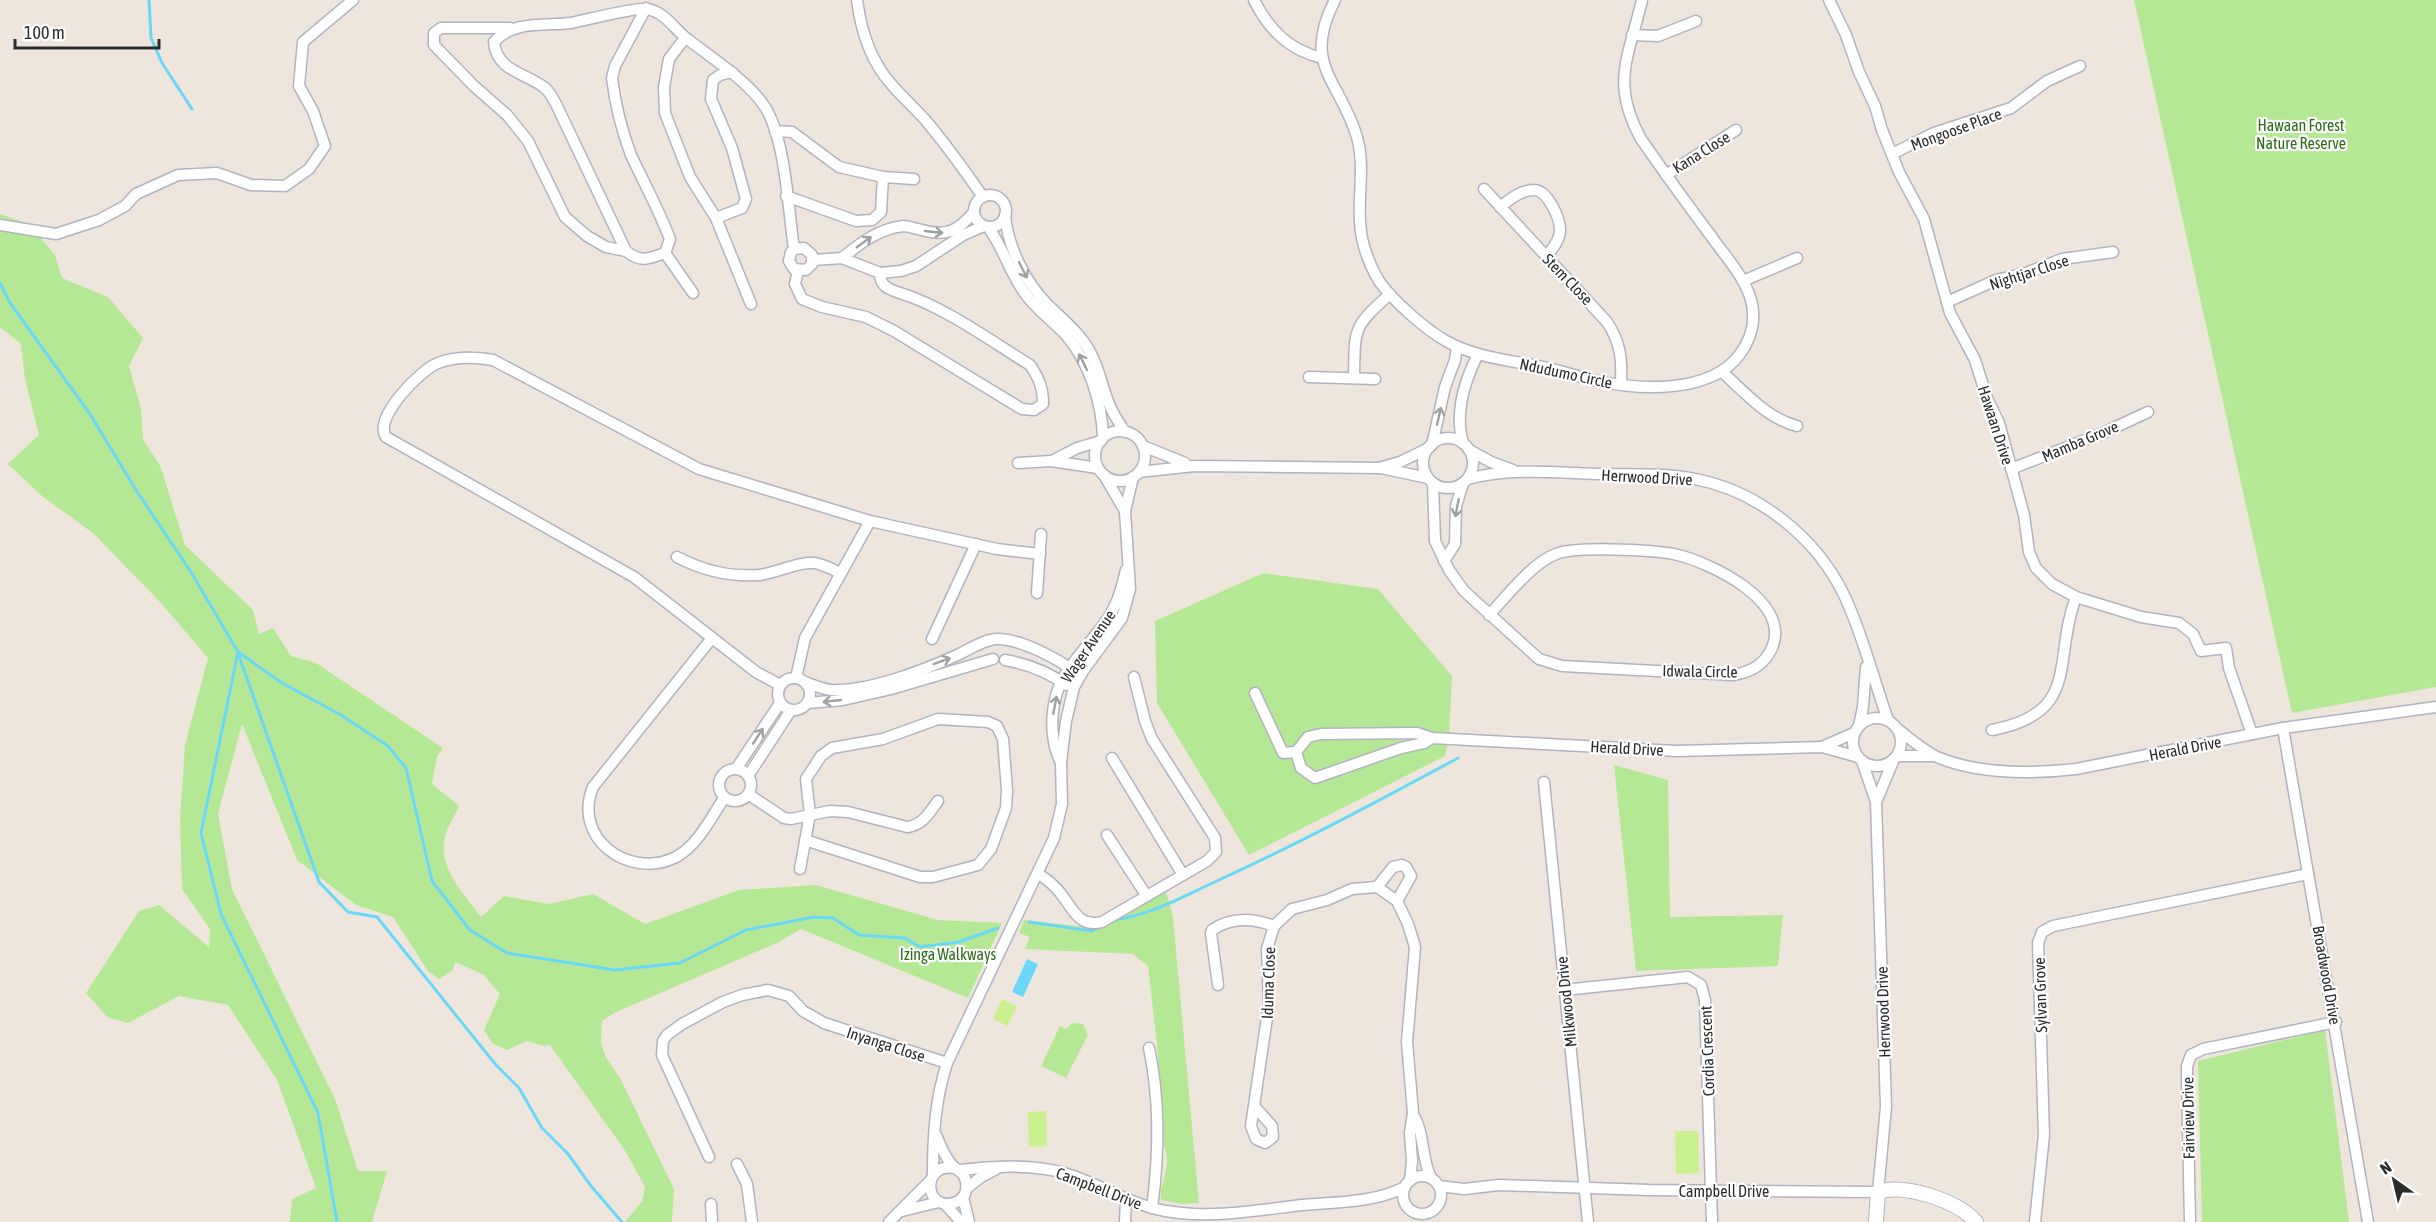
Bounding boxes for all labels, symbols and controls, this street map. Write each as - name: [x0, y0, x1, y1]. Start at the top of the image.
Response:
- scale bar: [15, 12, 159, 50]
- text: 100 m: [24, 22, 65, 43]
- street label: Mongoose Place: [1908, 104, 2004, 155]
- park label: Hawaan Forest Nature Reserve: [2256, 116, 2346, 152]
- street label: Kana Close: [1669, 127, 1733, 177]
- one-way arrow: [924, 227, 943, 238]
- one-way arrow: [855, 236, 871, 248]
- street label: Stem Close: [1539, 250, 1597, 308]
- street label: Nightjar Close: [1987, 251, 2071, 294]
- one-way arrow: [1018, 261, 1030, 279]
- one-way arrow: [1077, 353, 1088, 371]
- street label: Ndudumo Circle: [1518, 354, 1614, 392]
- street label: Hawaan Drive: [1975, 383, 2017, 467]
- one-way arrow: [1434, 407, 1446, 426]
- street label: Mamba Grove: [2039, 417, 2121, 465]
- street label: Herrwood Drive: [1601, 466, 1693, 488]
- one-way arrow: [1451, 498, 1462, 518]
- street label: Wager Avenue: [1057, 606, 1120, 686]
- one-way arrow: [932, 655, 951, 666]
- street label: Idwala Circle: [1662, 661, 1738, 681]
- one-way arrow: [1050, 695, 1061, 715]
- one-way arrow: [823, 696, 843, 707]
- one-way arrow: [752, 728, 764, 745]
- street label: Herald Drive: [2147, 732, 2223, 764]
- street label: Herald Drive: [1590, 737, 1664, 759]
- street label: Broadwood Drive: [2309, 924, 2345, 1026]
- park label: Izinga Walkways: [900, 945, 997, 964]
- street label: Iduma Close: [1258, 947, 1278, 1019]
- street label: Milkwood Drive: [1552, 956, 1580, 1048]
- street label: Sylvan Grove: [2030, 957, 2051, 1033]
- street label: Herrwood Drive: [1872, 966, 1894, 1058]
- street label: Cordia Crescent: [1696, 1005, 1718, 1097]
- street label: Inyanga Close: [844, 1023, 927, 1066]
- street label: Fairview Drive: [2178, 1077, 2198, 1159]
- north arrow: [2364, 1150, 2424, 1210]
- text: N: [2377, 1157, 2395, 1178]
- street label: Campbell Drive: [1053, 1163, 1144, 1214]
- street label: Campbell Drive: [1679, 1182, 1769, 1201]

